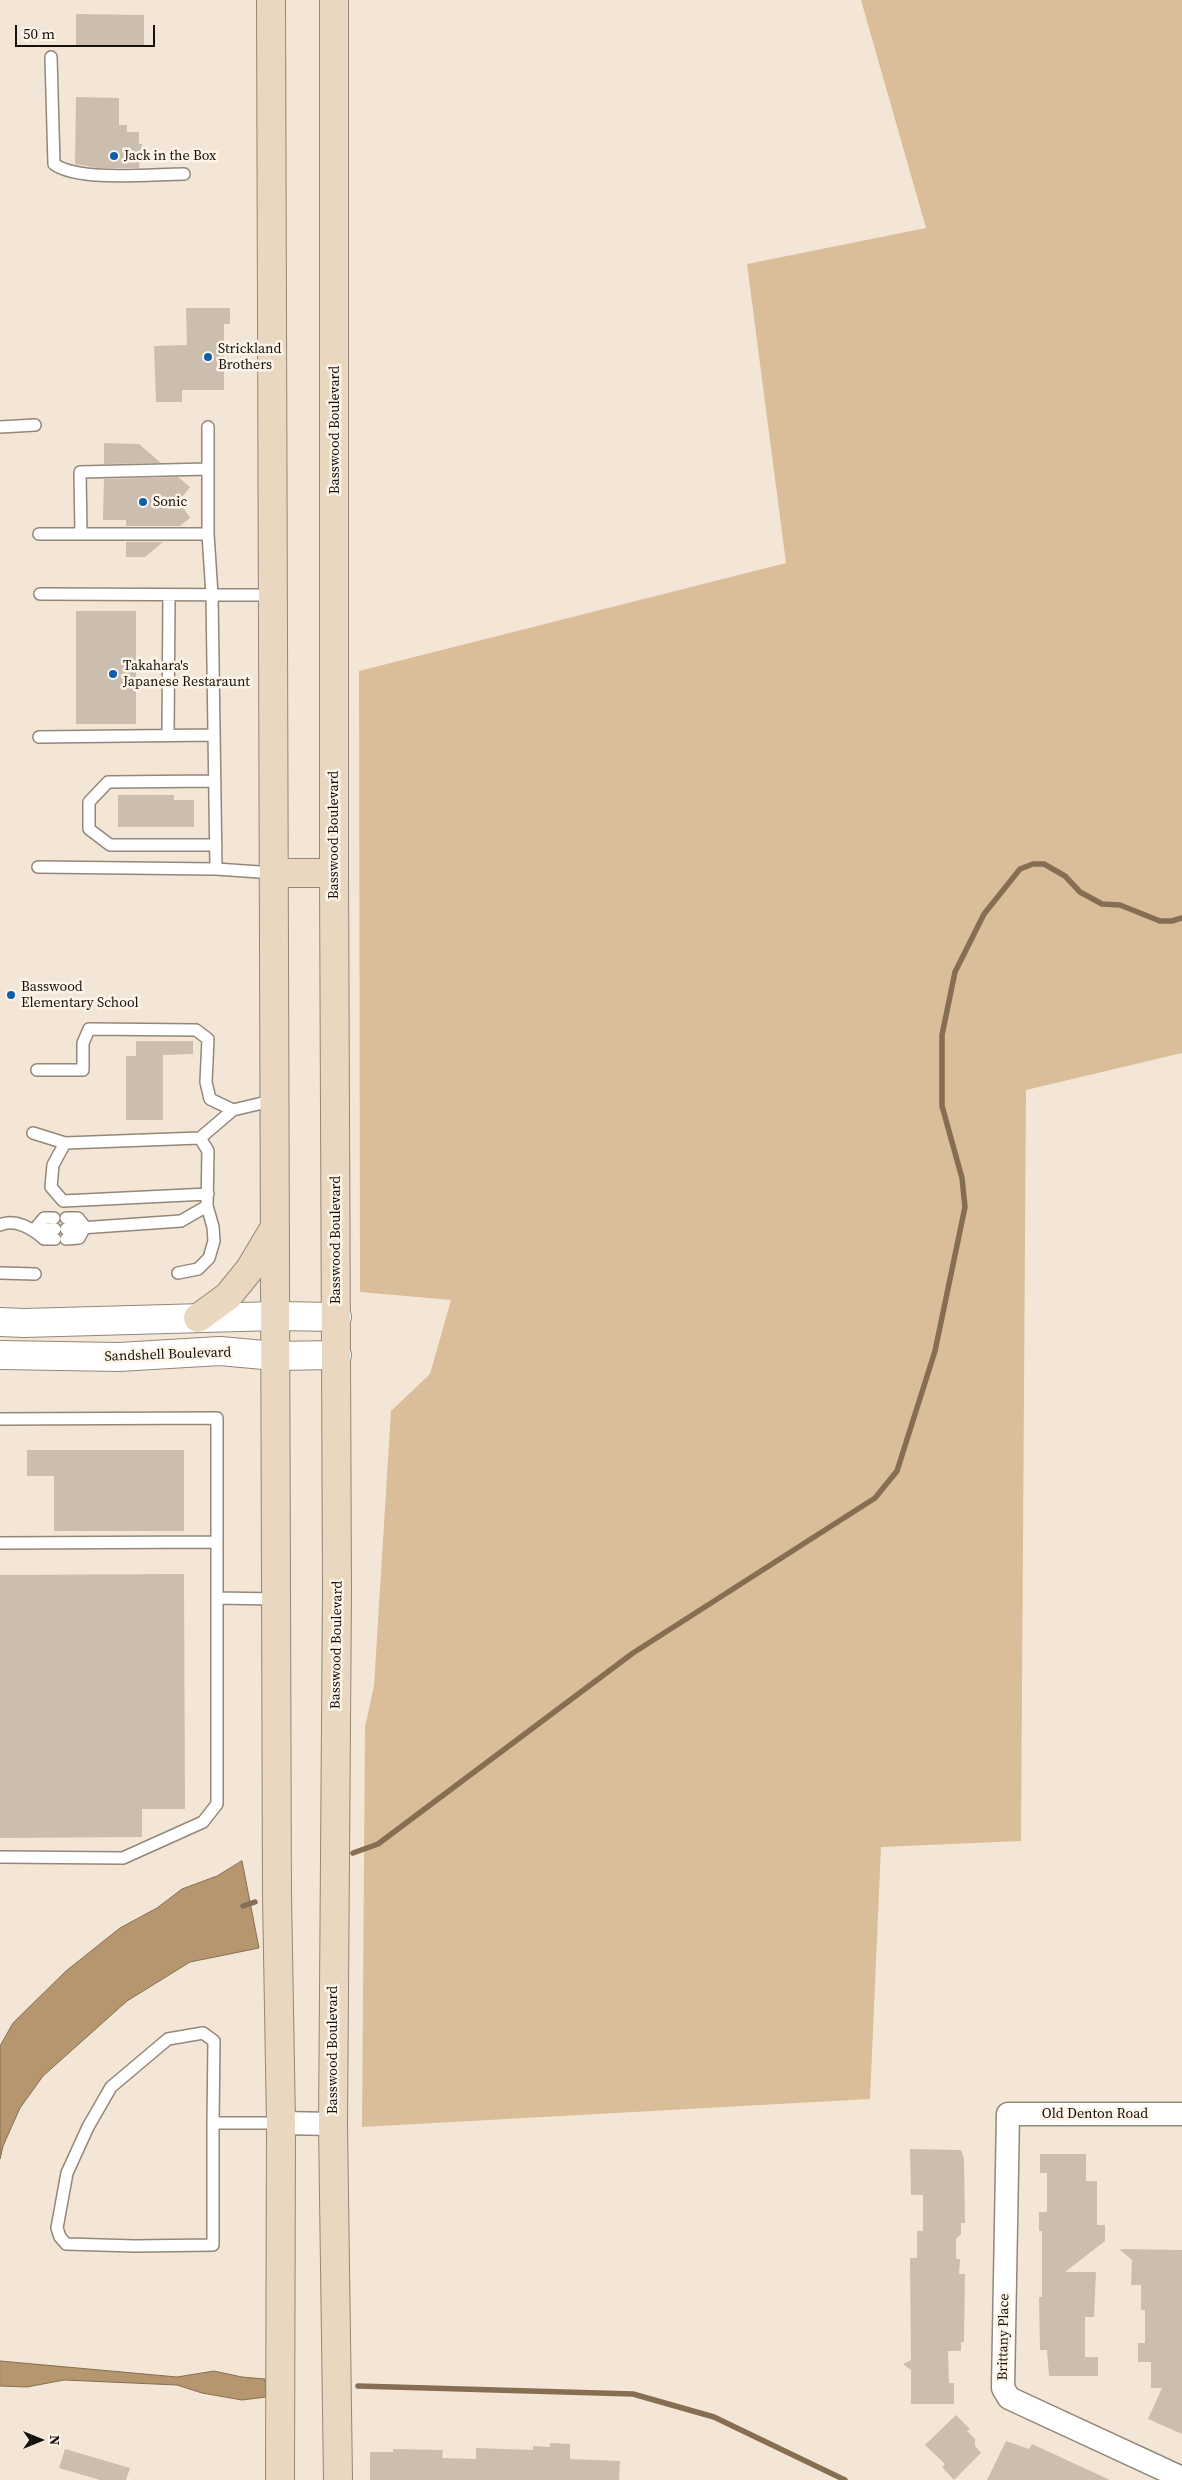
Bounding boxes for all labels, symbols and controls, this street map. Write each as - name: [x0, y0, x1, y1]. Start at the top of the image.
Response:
- scale bar: [18, 15, 158, 47]
- text: 50 m: [23, 23, 55, 44]
- place label: Jack in the Box: [124, 148, 216, 164]
- marker: Jack in the Box: [108, 150, 120, 162]
- place label: Strickland Brothers: [218, 341, 282, 374]
- marker: Strickland Brothers: [202, 351, 214, 363]
- street label: Basswood Boulevard: [327, 366, 343, 494]
- place label: Sonic: [153, 494, 187, 510]
- marker: Sonic: [137, 496, 149, 508]
- place label: Takahara's Japanese Restaraunt: [123, 658, 250, 690]
- marker: Takahara's Japanese Restaraunt: [107, 668, 119, 680]
- street label: Basswood Boulevard: [326, 771, 342, 899]
- place label: Basswood Elementary School: [21, 979, 139, 1012]
- marker: Basswood Elementary School: [5, 989, 17, 1001]
- street label: Basswood Boulevard: [328, 1176, 344, 1304]
- street label: Sandshell Boulevard: [104, 1344, 232, 1366]
- street label: Basswood Boulevard: [327, 1581, 347, 1709]
- street label: Basswood Boulevard: [325, 1986, 341, 2114]
- street label: Old Denton Road: [1042, 2106, 1148, 2122]
- street label: Brittany Place: [995, 2293, 1013, 2381]
- north arrow: [15, 2415, 65, 2465]
- text: N: [45, 2435, 65, 2445]

